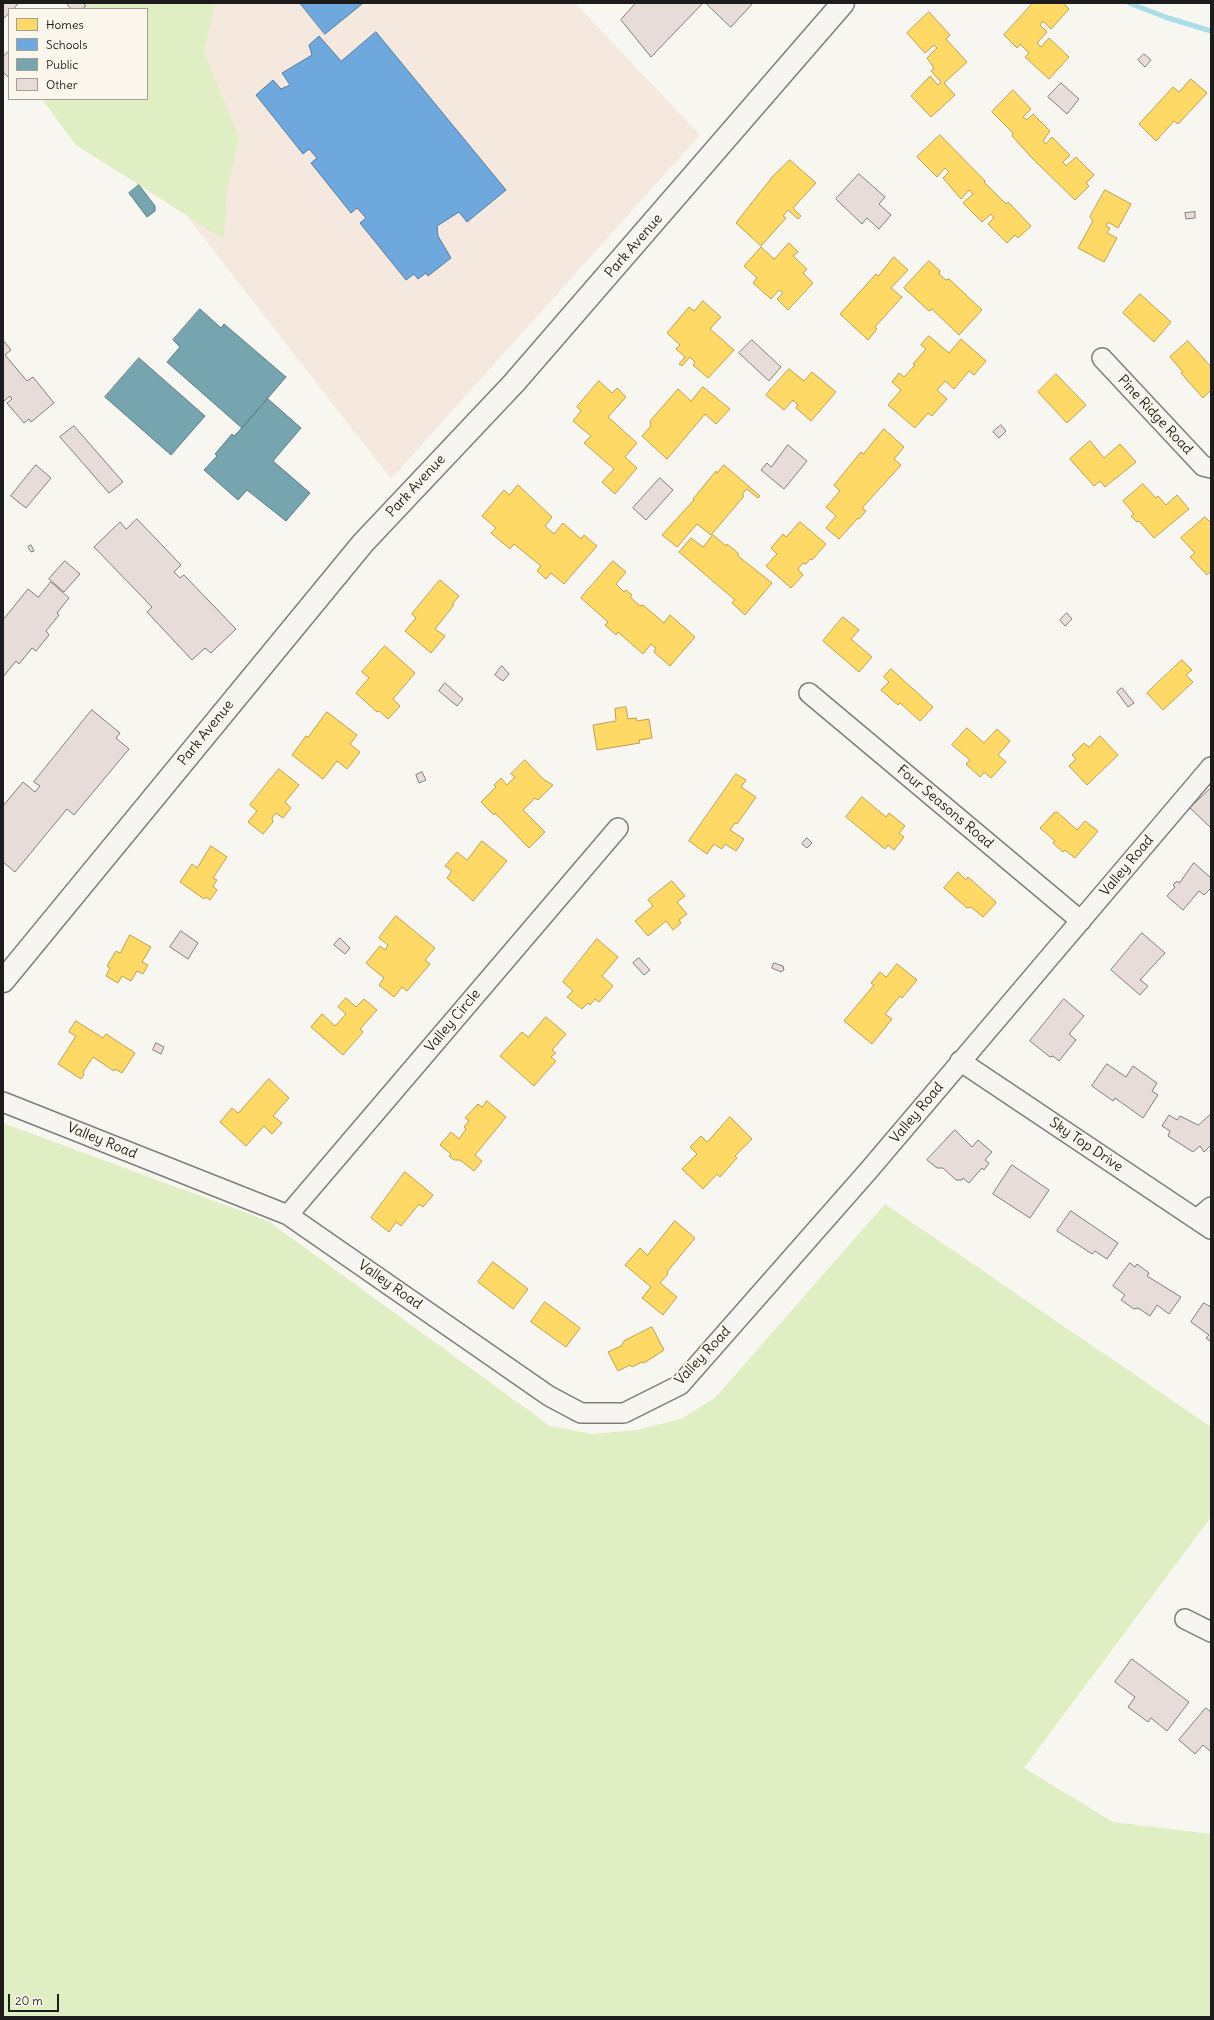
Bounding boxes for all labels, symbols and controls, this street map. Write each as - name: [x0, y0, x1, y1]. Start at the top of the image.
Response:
- legend: [8, 8, 148, 100]
- text: Homes: [46, 17, 84, 32]
- text: Schools: [46, 37, 87, 52]
- text: Public: [46, 57, 78, 72]
- text: Other: [46, 77, 78, 92]
- street label: Park Avenue: [602, 211, 666, 281]
- street label: Pine Ridge Road: [1114, 372, 1196, 458]
- street label: Park Avenue: [383, 451, 449, 521]
- street label: Park Avenue: [175, 697, 237, 769]
- street label: Four Seasons Road: [893, 762, 997, 852]
- street label: Valley Road: [1097, 832, 1157, 900]
- street label: Valley Circle: [422, 986, 484, 1056]
- street label: Valley Road: [887, 1079, 947, 1147]
- street label: Sky Top Drive: [1046, 1114, 1126, 1176]
- street label: Valley Road: [65, 1119, 139, 1163]
- street label: Valley Road: [355, 1257, 425, 1313]
- street label: Valley Road: [672, 1323, 734, 1389]
- scale bar: [10, 1986, 61, 2012]
- text: 20 m: [15, 1993, 43, 2008]

